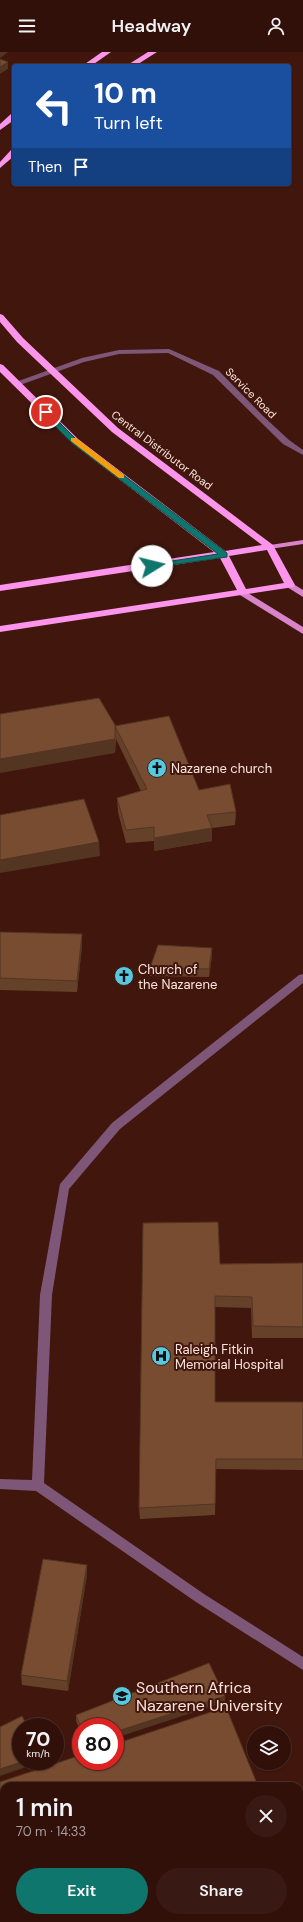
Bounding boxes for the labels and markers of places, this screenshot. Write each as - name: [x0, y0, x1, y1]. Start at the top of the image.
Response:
- pin: [29, 395, 63, 429]
- church icon: Nazarene church: [146, 757, 168, 779]
- place label: Nazarene church: [171, 760, 272, 777]
- place label: Church of the Nazarene: [138, 961, 217, 993]
- church icon: Church of the Nazarene: [113, 965, 135, 987]
- place label: Raleigh Fitkin Memorial Hospital: [175, 1341, 283, 1373]
- hospital icon: Raleigh Fitkin Memorial Hospital: [150, 1345, 172, 1367]
- place label: Southern Africa Nazarene University: [136, 1677, 283, 1716]
- school or university icon: Southern Africa Nazarene University: [111, 1685, 133, 1707]

